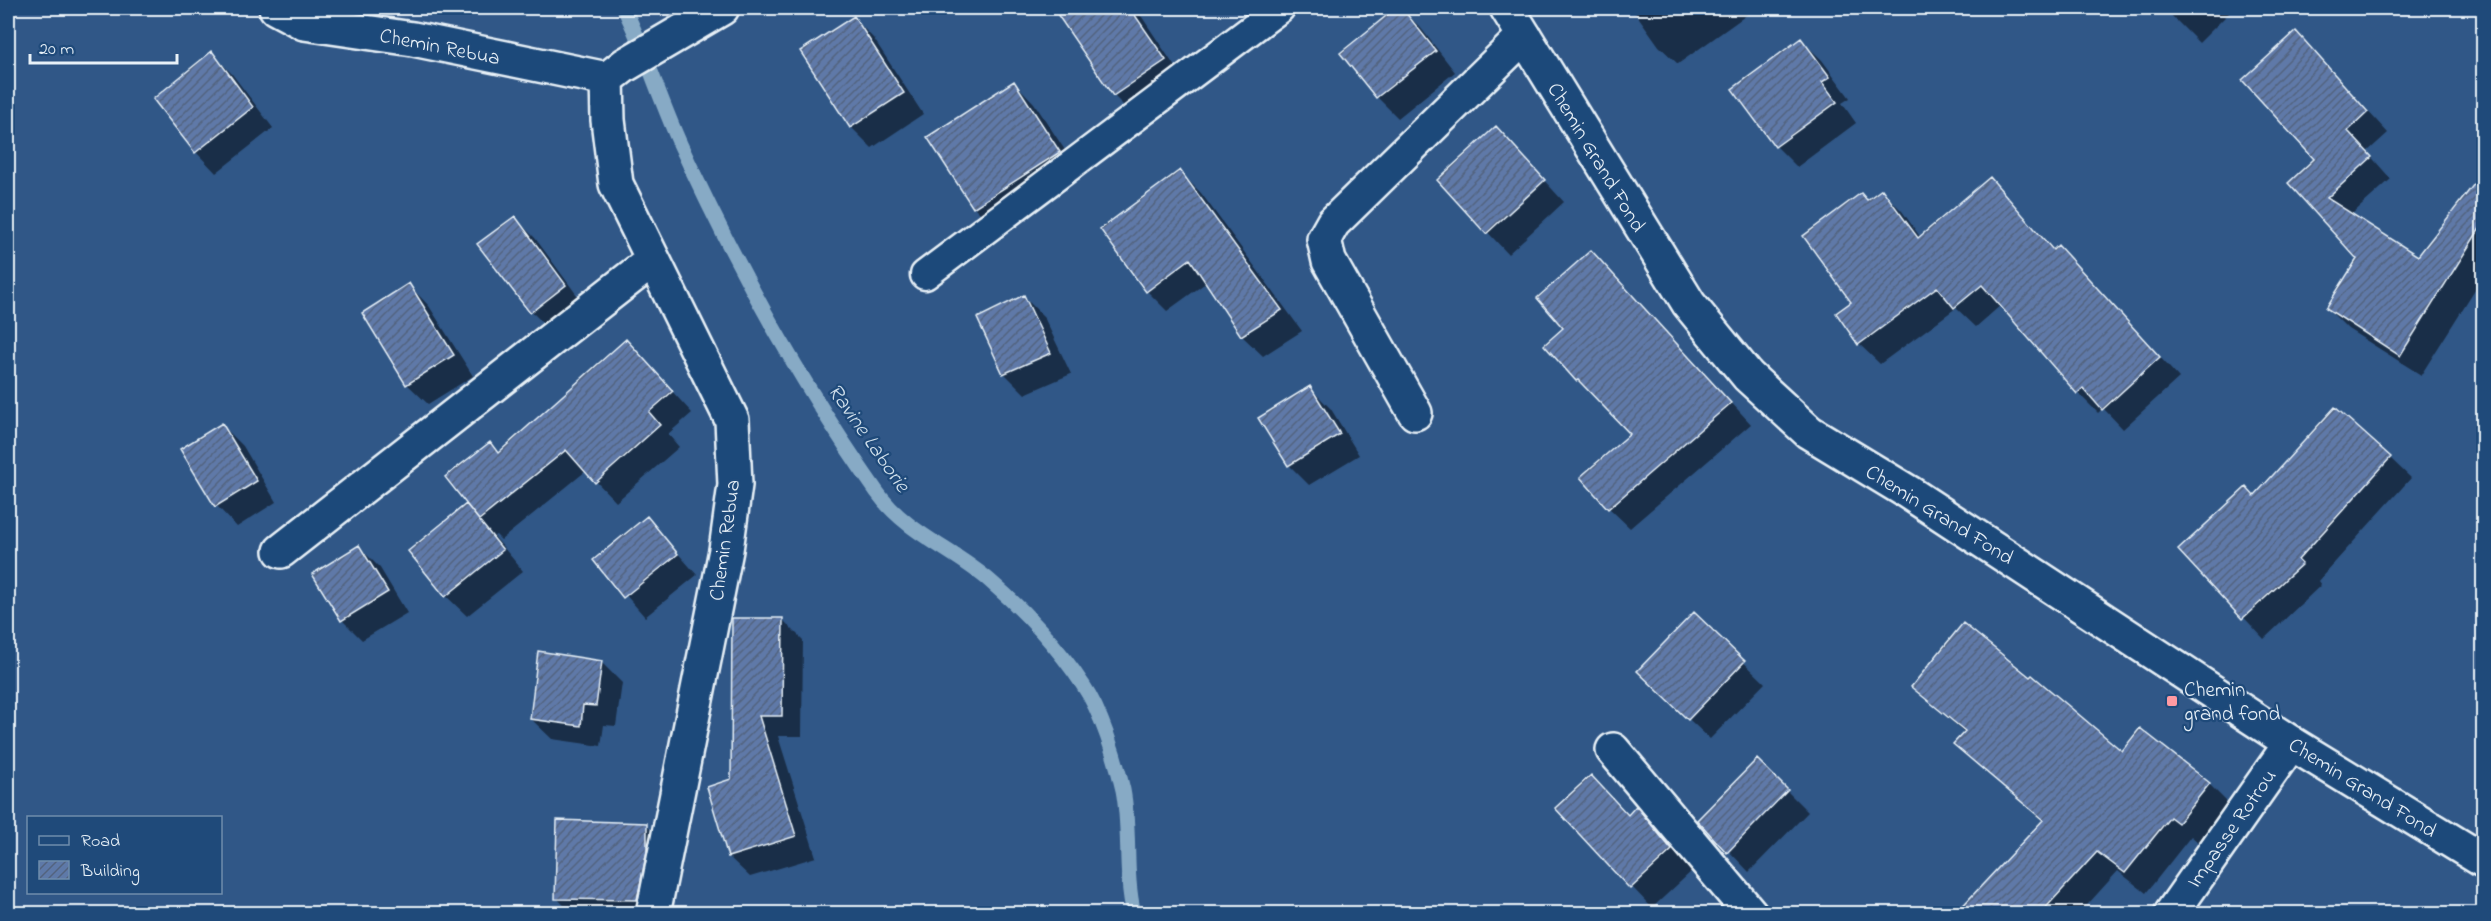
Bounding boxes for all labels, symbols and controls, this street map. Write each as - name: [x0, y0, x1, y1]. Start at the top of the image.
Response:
- street label: Chemin Rebua: [377, 22, 502, 74]
- scale bar: [30, 27, 177, 65]
- text: 20 m: [39, 37, 74, 63]
- street label: Chemin Grand Fond: [1539, 78, 1652, 239]
- water label: Ravine Laborie: [818, 378, 918, 501]
- street label: Chemin Grand Fond: [1859, 458, 2019, 574]
- street label: Chemin Rebua: [703, 478, 749, 603]
- place label: Chemin grand fond: [2183, 676, 2280, 732]
- marker: Chemin grand fond: [2165, 694, 2179, 708]
- street label: Chemin Grand Fond: [2282, 731, 2442, 847]
- street label: Impasse Rotrou: [2180, 764, 2285, 895]
- legend: [27, 816, 222, 894]
- text: Road: [81, 829, 120, 855]
- text: Building: [80, 859, 140, 886]

